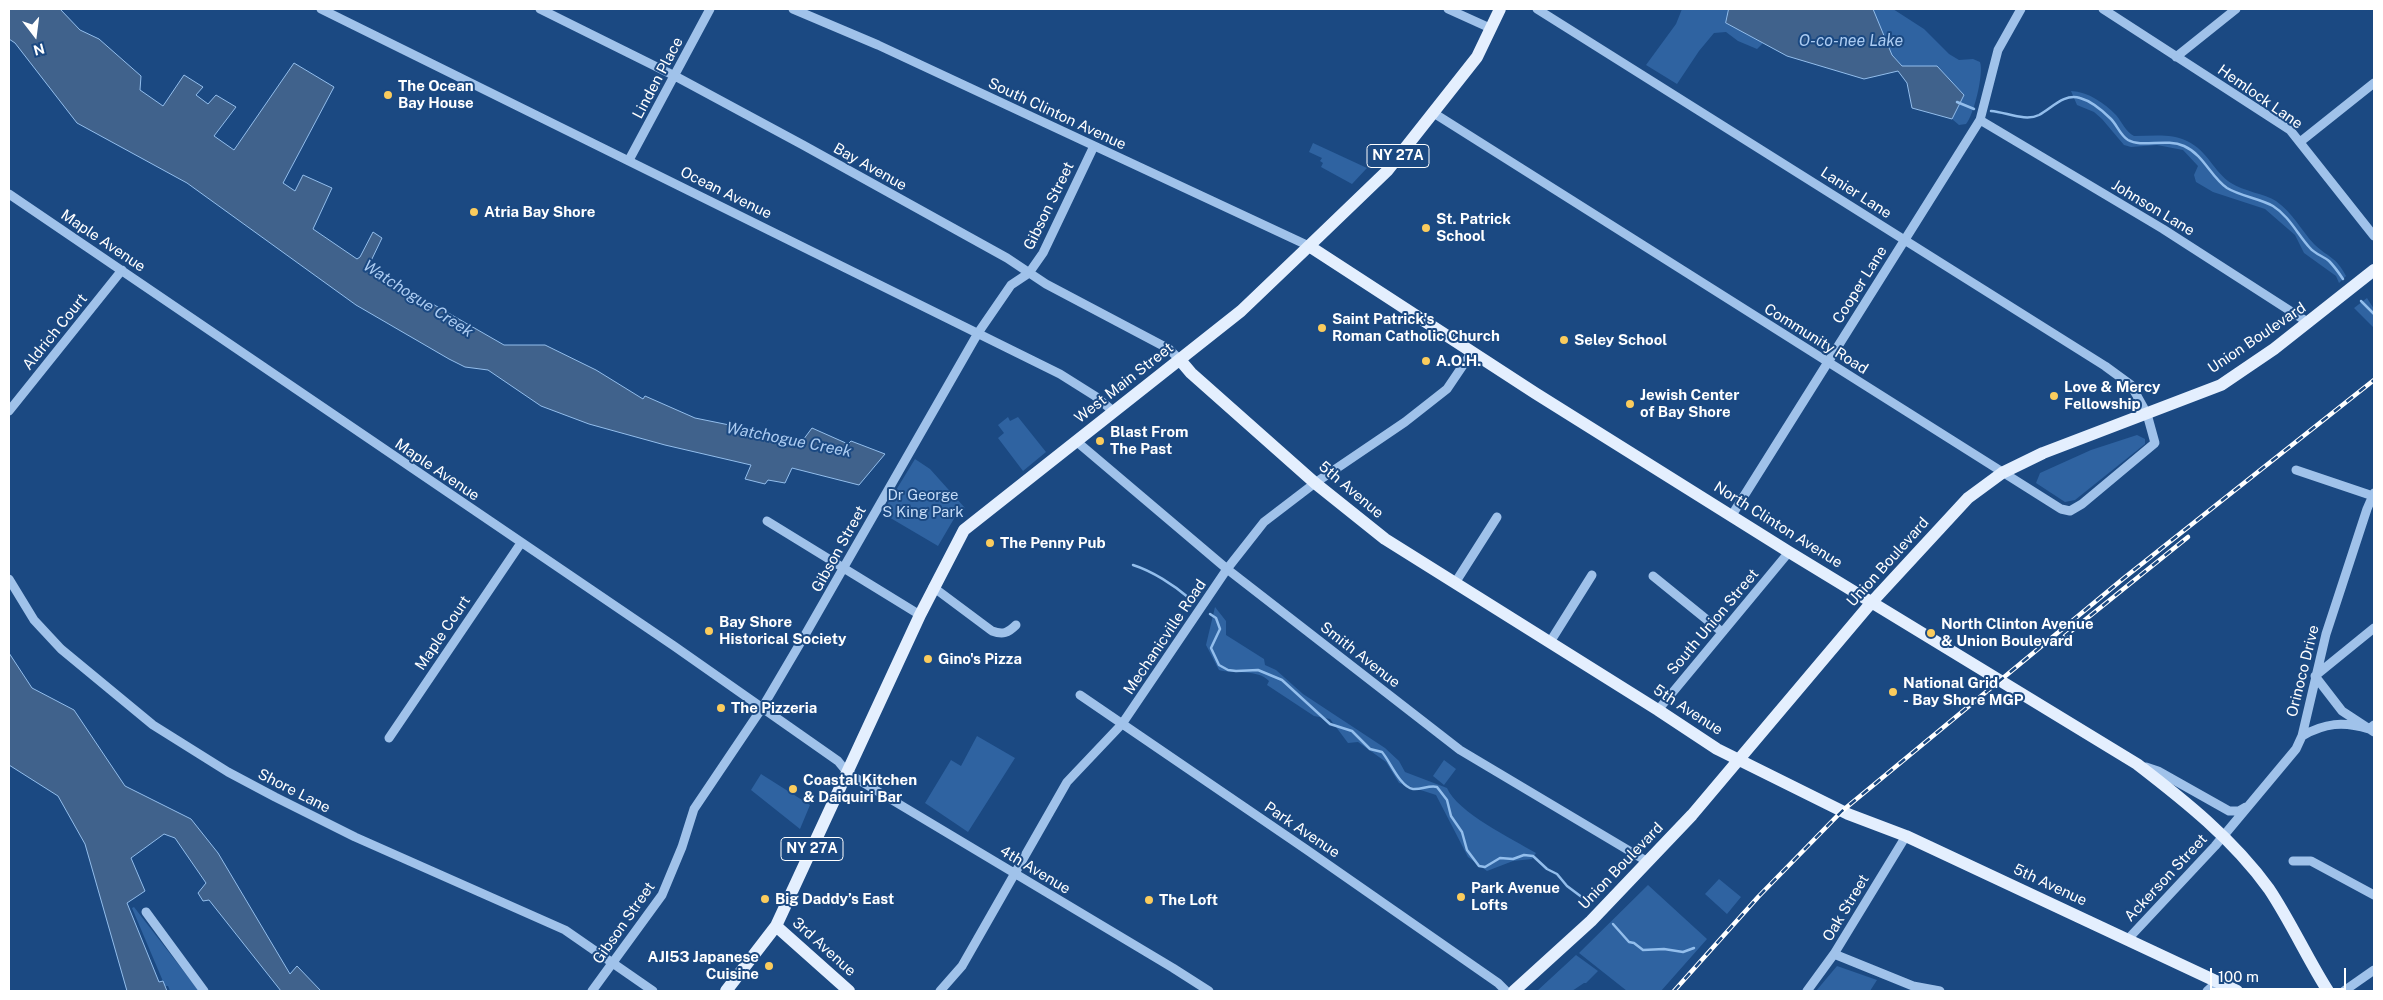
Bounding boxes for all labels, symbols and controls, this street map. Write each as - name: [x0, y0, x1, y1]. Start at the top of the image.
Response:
- north arrow: [10, 10, 60, 60]
- water label: O-co-nee Lake: [1799, 31, 1903, 51]
- street label: Linden Place: [629, 34, 687, 122]
- text: N: [32, 40, 46, 59]
- street label: Hemlock Lane: [2214, 61, 2306, 133]
- street label: South Clinton Avenue: [985, 74, 1129, 154]
- place label: The Ocean Bay House: [398, 77, 474, 112]
- marker: The Ocean Bay House: [382, 89, 394, 101]
- street label: Bay Avenue: [830, 139, 910, 195]
- road number: NY 27A: [1367, 144, 1429, 168]
- street label: Gibson Street: [1020, 159, 1078, 253]
- street label: Ocean Avenue: [677, 163, 775, 223]
- street label: Lanier Lane: [1817, 163, 1895, 223]
- street label: Johnson Lane: [2108, 176, 2198, 240]
- place label: Atria Bay Shore: [484, 203, 595, 221]
- street label: Maple Avenue: [57, 206, 149, 276]
- marker: Atria Bay Shore: [468, 206, 480, 218]
- place label: St. Patrick School: [1436, 210, 1511, 245]
- marker: St. Patrick School: [1420, 222, 1432, 234]
- street label: Cooper Lane: [1829, 243, 1891, 327]
- water label: Watchogue Creek: [359, 256, 477, 342]
- street label: Aldrich Court: [19, 290, 91, 374]
- street label: Union Boulevard: [2205, 299, 2309, 377]
- street label: Community Road: [1761, 300, 1871, 378]
- place label: Saint Patrick's Roman Catholic Church: [1332, 310, 1500, 345]
- marker: Saint Patrick's Roman Catholic Church: [1316, 322, 1328, 334]
- place label: Seley School: [1574, 331, 1667, 349]
- marker: Seley School: [1558, 334, 1570, 346]
- street label: West Main Street: [1071, 339, 1177, 427]
- place label: A.O.H.: [1436, 352, 1481, 370]
- marker: A.O.H.: [1420, 355, 1432, 367]
- place label: Love & Mercy Fellowship: [2064, 378, 2160, 413]
- place label: Jewish Center of Bay Shore: [1640, 386, 1739, 421]
- marker: Love & Mercy Fellowship: [2048, 390, 2060, 402]
- marker: Jewish Center of Bay Shore: [1624, 398, 1636, 410]
- water label: Watchogue Creek: [725, 418, 853, 462]
- place label: Blast From The Past: [1110, 423, 1188, 458]
- street label: Maple Avenue: [391, 435, 483, 505]
- marker: Blast From The Past: [1094, 435, 1106, 447]
- street label: 5th Avenue: [1315, 458, 1387, 522]
- street label: North Clinton Avenue: [1710, 478, 1846, 572]
- park label: Dr George S King Park: [882, 486, 964, 521]
- street label: Gibson Street: [808, 503, 870, 595]
- street label: Union Boulevard: [1843, 514, 1933, 610]
- place label: The Penny Pub: [1000, 534, 1106, 552]
- marker: The Penny Pub: [984, 537, 996, 549]
- street label: South Union Street: [1663, 565, 1763, 679]
- street label: Mechanicville Road: [1120, 576, 1210, 698]
- street label: Maple Court: [412, 592, 474, 674]
- place label: Bay Shore Historical Society: [719, 613, 846, 648]
- place label: North Clinton Avenue & Union Boulevard: [1941, 615, 2094, 650]
- street label: Smith Avenue: [1316, 618, 1404, 692]
- street label: Orinoco Drive: [2283, 623, 2323, 719]
- marker: Bay Shore Historical Society: [703, 625, 715, 637]
- marker: North Clinton Avenue & Union Boulevard: [1925, 627, 1937, 639]
- place label: Gino's Pizza: [938, 650, 1022, 668]
- marker: Gino's Pizza: [922, 653, 934, 665]
- place label: National Grid - Bay Shore MGP: [1903, 674, 2024, 709]
- street label: 5th Avenue: [1650, 681, 1726, 739]
- marker: National Grid - Bay Shore MGP: [1887, 686, 1899, 698]
- place label: The Pizzeria: [731, 699, 817, 717]
- marker: The Pizzeria: [715, 702, 727, 714]
- street label: Shore Lane: [255, 765, 333, 817]
- place label: Coastal Kitchen & Daiquiri Bar: [803, 771, 917, 806]
- marker: Coastal Kitchen & Daiquiri Bar: [787, 783, 799, 795]
- street label: Park Avenue: [1261, 798, 1343, 862]
- street label: Union Boulevard: [1575, 819, 1667, 913]
- street label: Ackerson Street: [2121, 831, 2211, 925]
- road number: NY 27A: [781, 838, 843, 861]
- street label: 4th Avenue: [996, 842, 1074, 898]
- street label: 5th Avenue: [2010, 860, 2090, 910]
- street label: Oak Street: [1819, 871, 1873, 945]
- street label: Gibson Street: [589, 879, 659, 967]
- place label: Park Avenue Lofts: [1471, 879, 1560, 914]
- place label: Big Daddy’s East: [775, 890, 894, 908]
- place label: The Loft: [1159, 891, 1218, 909]
- marker: Park Avenue Lofts: [1455, 891, 1467, 903]
- marker: Big Daddy’s East: [759, 893, 771, 905]
- marker: The Loft: [1143, 894, 1155, 906]
- street label: 3rd Avenue: [789, 914, 859, 980]
- place label: AJI53 Japanese Cuisine: [648, 948, 759, 983]
- scale bar: [2213, 958, 2349, 990]
- marker: AJI53 Japanese Cuisine: [763, 960, 775, 972]
- text: 100 m: [2218, 968, 2259, 985]

